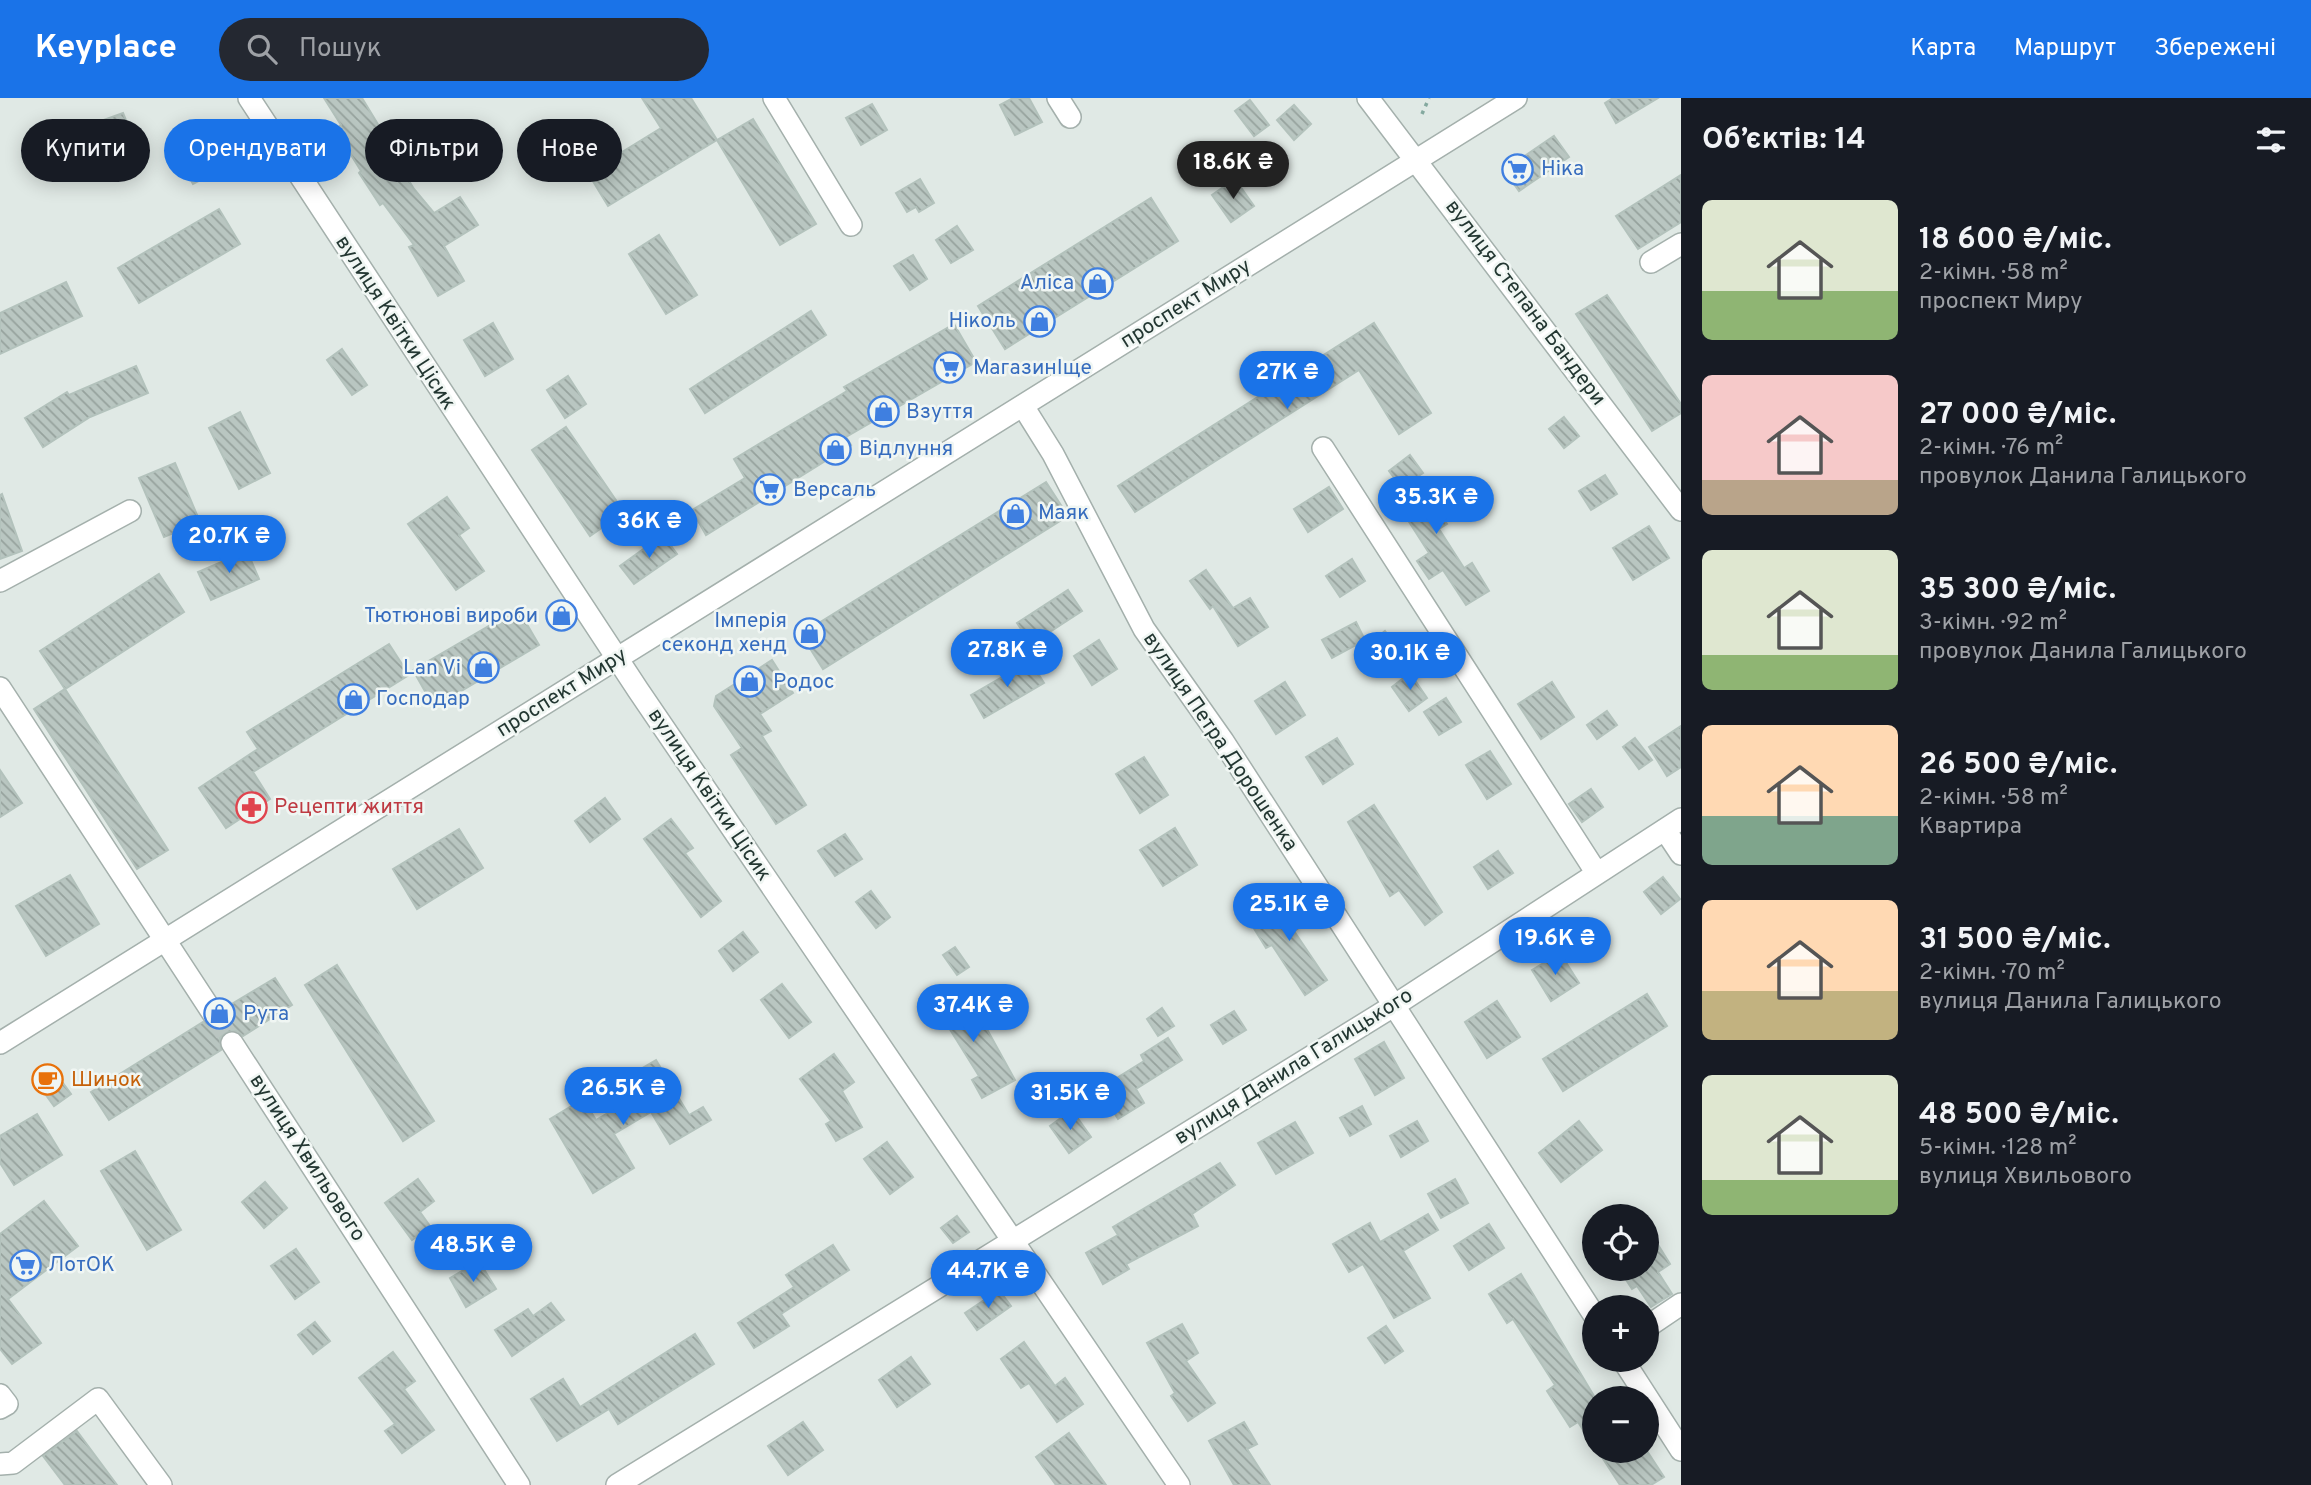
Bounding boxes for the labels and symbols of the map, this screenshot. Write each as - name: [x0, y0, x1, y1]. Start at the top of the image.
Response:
- pin: 18.6K ₴: [1168, 141, 1298, 201]
- supermarket icon: Ніка: [1501, 152, 1535, 186]
- place label: Ніка: [1541, 156, 1584, 183]
- street label: вулиця Степана Бандери: [1439, 195, 1611, 411]
- street label: вулиця Квітки Цісик: [328, 231, 462, 415]
- street label: проспект Миру: [1116, 253, 1256, 355]
- shop icon: Аліса: [1080, 266, 1114, 300]
- place label: Аліса: [1020, 270, 1074, 297]
- shop icon: Ніколь: [1022, 304, 1056, 338]
- place label: Ніколь: [948, 308, 1016, 335]
- supermarket icon: МагазинІще: [933, 351, 967, 385]
- pin: 27K ₴: [1238, 352, 1336, 411]
- place label: МагазинІще: [973, 355, 1092, 382]
- shop icon: Взуття: [866, 395, 900, 429]
- place label: Взуття: [906, 399, 974, 426]
- shop icon: Відлуння: [819, 432, 853, 466]
- place label: Відлуння: [859, 436, 953, 463]
- supermarket icon: Версаль: [753, 473, 787, 507]
- pin: 35.3K ₴: [1371, 476, 1501, 536]
- place label: Версаль: [793, 477, 876, 504]
- shop icon: Маяк: [998, 496, 1032, 530]
- pin: 36K ₴: [600, 500, 698, 560]
- place label: Маяк: [1038, 500, 1089, 527]
- pin: 20.7K ₴: [164, 516, 294, 575]
- shop icon: Тютюнові вироби: [544, 599, 578, 633]
- place label: Тютюнові вироби: [364, 603, 538, 630]
- place label: Імперія секонд хенд: [661, 608, 787, 659]
- shop icon: Імперія секонд хенд: [793, 616, 827, 650]
- street label: вулиця Петра Дорошенка: [1136, 627, 1304, 857]
- pin: 27.8K ₴: [942, 630, 1072, 689]
- pin: 30.1K ₴: [1345, 632, 1475, 692]
- street label: проспект Миру: [492, 642, 632, 744]
- shop icon: Lan Vi: [467, 651, 501, 685]
- place label: Lan Vi: [403, 655, 461, 682]
- shop icon: Родос: [733, 665, 767, 699]
- place label: Родос: [773, 669, 835, 696]
- shop icon: Господар: [336, 682, 370, 716]
- place label: Господар: [376, 686, 470, 713]
- street label: вулиця Квітки Цісик: [641, 703, 777, 887]
- pharmacy icon: Рецепти життя: [234, 790, 268, 824]
- place label: Рецепти життя: [274, 794, 424, 821]
- pin: 25.1K ₴: [1224, 884, 1354, 943]
- pin: 19.6K ₴: [1490, 918, 1620, 977]
- street label: вулиця Данила Галицького: [1170, 982, 1418, 1152]
- pin: 37.4K ₴: [908, 984, 1038, 1044]
- shop icon: Рута: [203, 997, 237, 1031]
- place label: Рута: [243, 1001, 289, 1028]
- cafe icon: Шинок: [31, 1063, 65, 1097]
- place label: Шинок: [71, 1067, 142, 1094]
- pin: 26.5K ₴: [558, 1068, 688, 1127]
- street label: вулиця Хвильового: [243, 1069, 371, 1247]
- pin: 31.5K ₴: [1005, 1072, 1135, 1132]
- pin: 48.5K ₴: [408, 1224, 538, 1284]
- supermarket icon: ЛотОК: [8, 1248, 42, 1282]
- pin: 44.7K ₴: [923, 1250, 1053, 1310]
- place label: ЛотОК: [48, 1252, 115, 1279]

